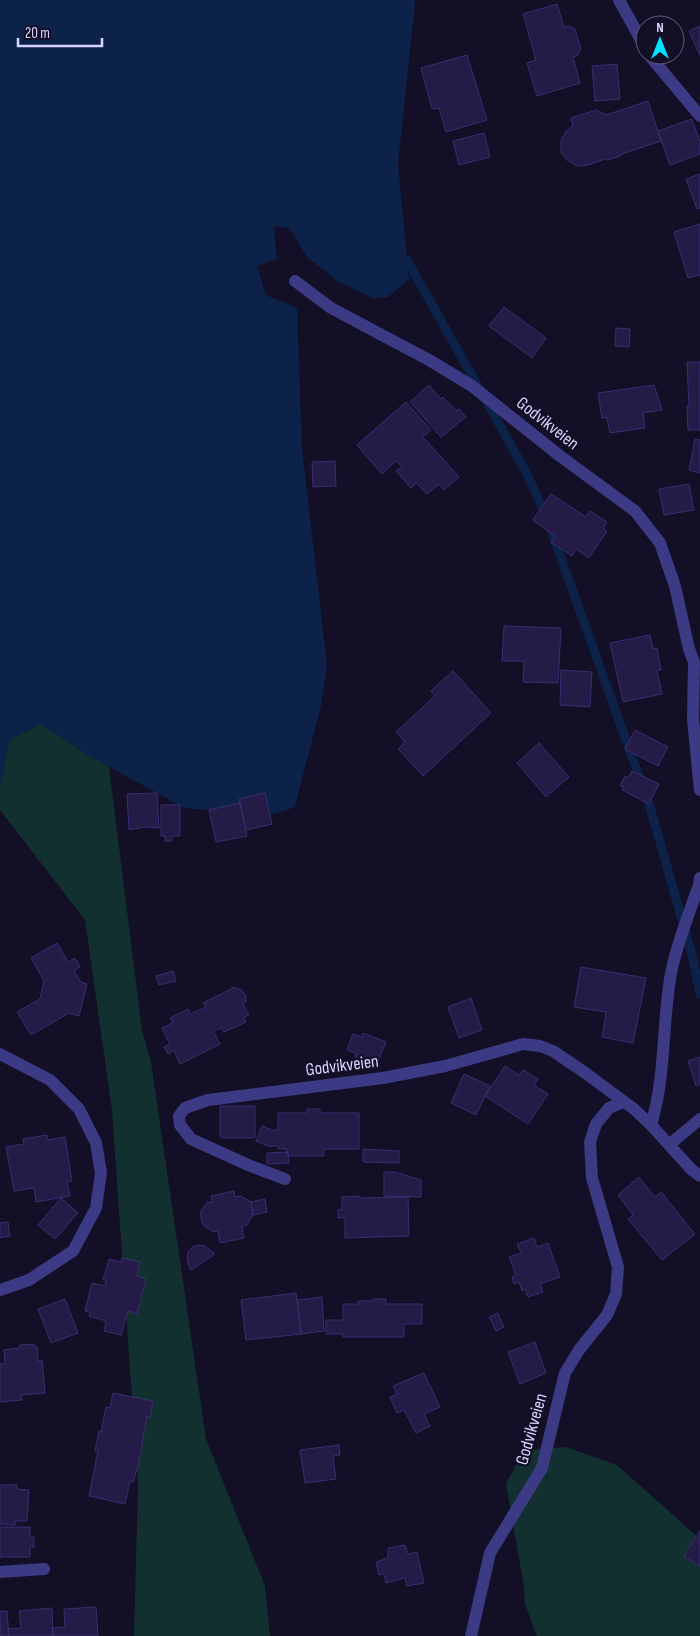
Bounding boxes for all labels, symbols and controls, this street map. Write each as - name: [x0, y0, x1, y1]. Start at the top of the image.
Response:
- scale bar: [18, 15, 101, 47]
- north arrow: [635, 15, 685, 65]
- text: N: [656, 19, 664, 36]
- text: 20 m: [25, 24, 50, 43]
- street label: Godvikveien: [512, 392, 583, 454]
- street label: Godvikveien: [304, 1051, 380, 1080]
- street label: Godvikveien: [511, 1391, 552, 1467]

